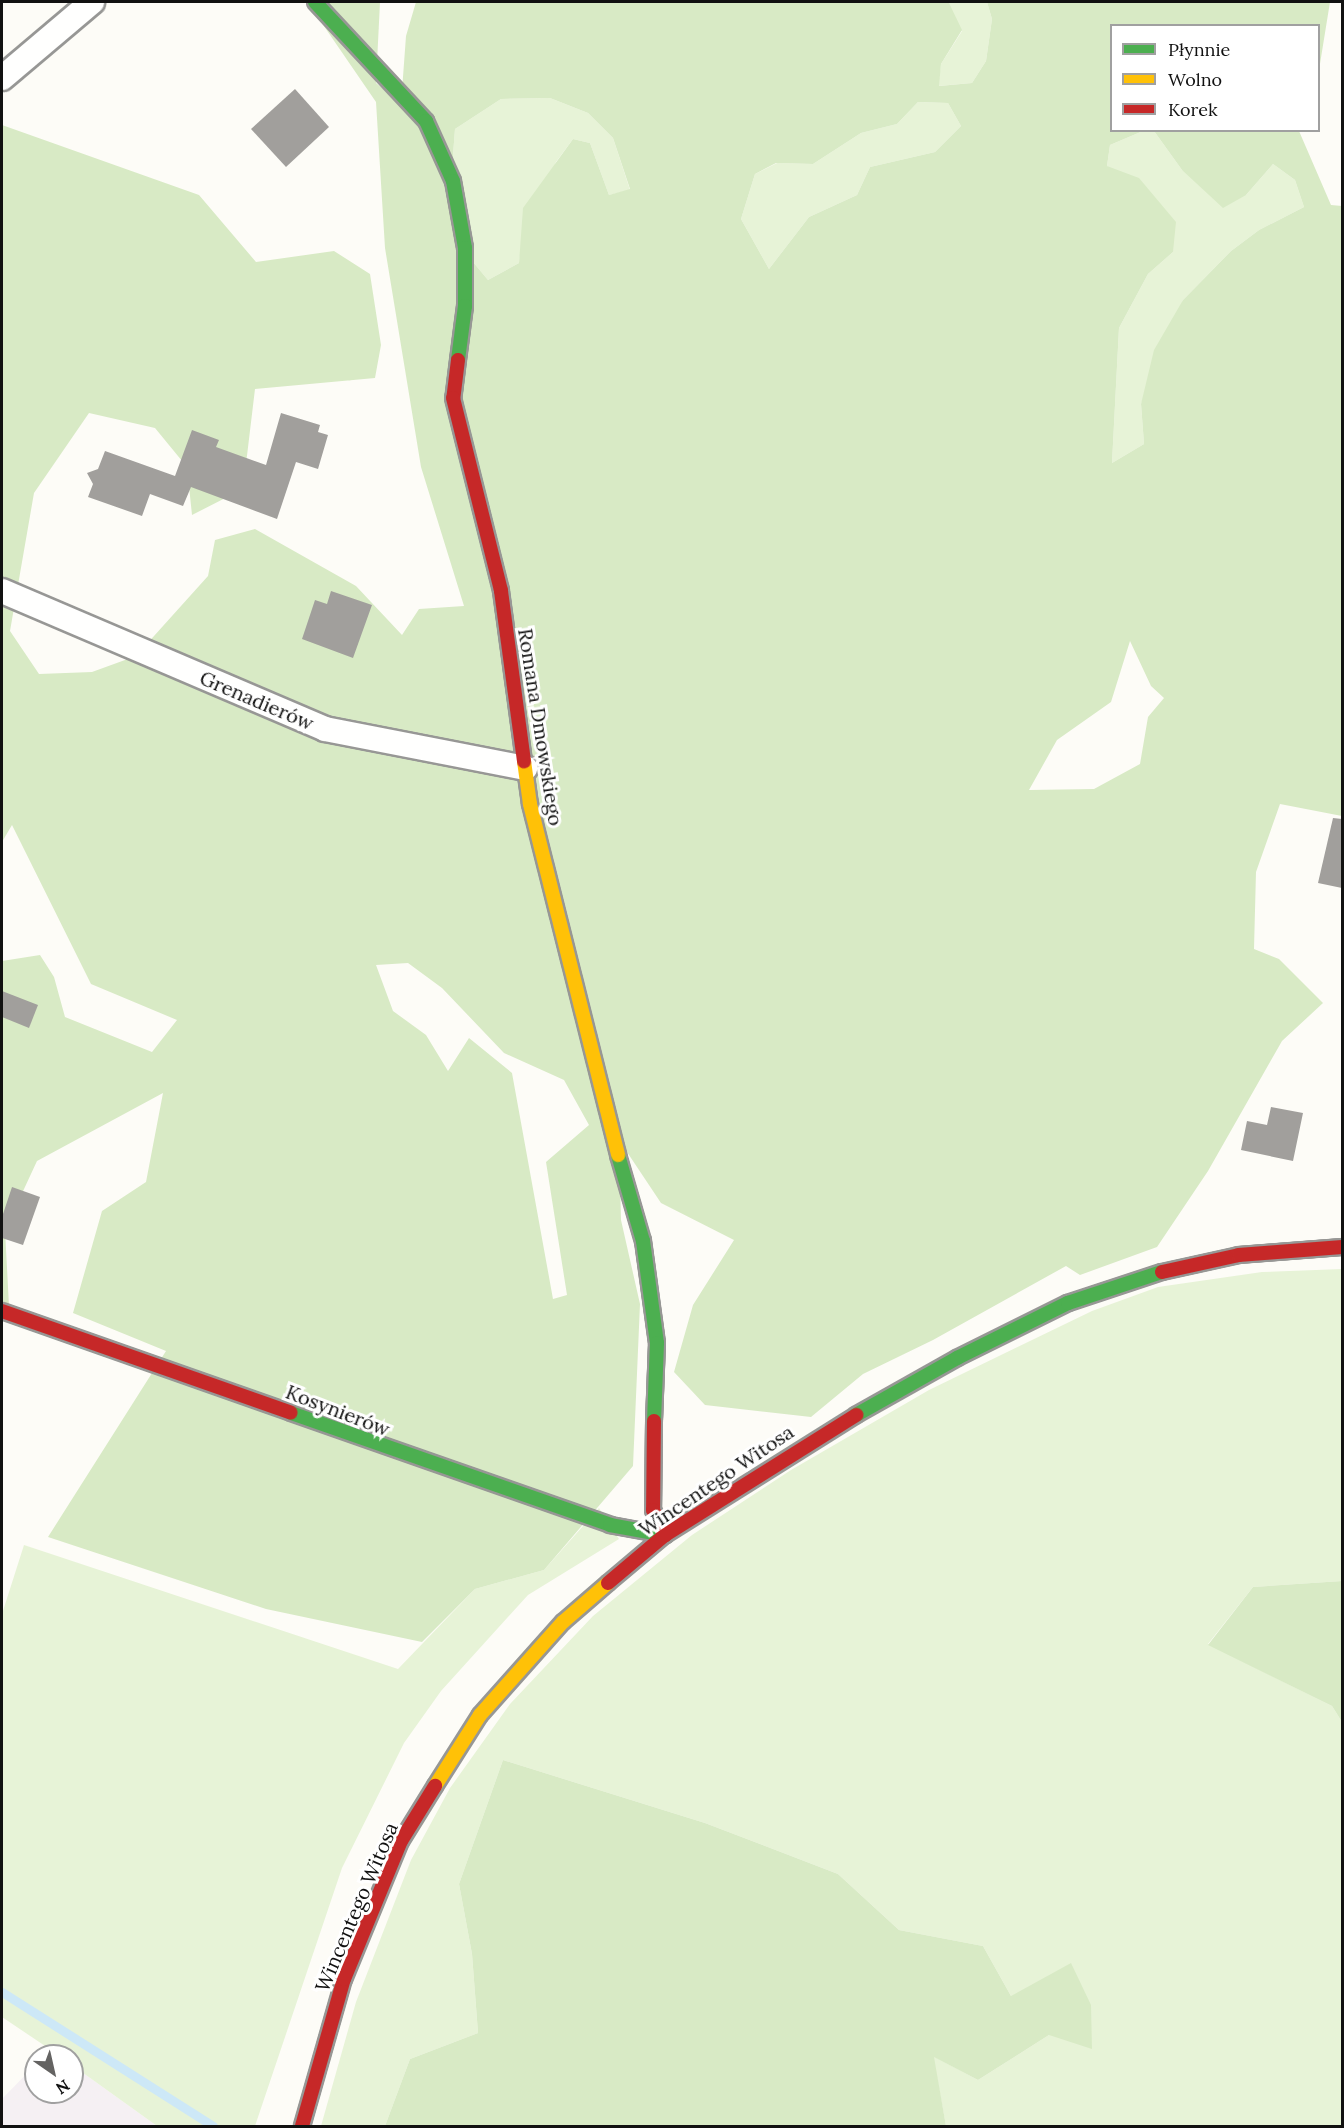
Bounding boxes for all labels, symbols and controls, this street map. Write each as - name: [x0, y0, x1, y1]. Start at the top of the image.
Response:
- legend: [1110, 24, 1320, 132]
- text: Płynnie: [1168, 38, 1230, 61]
- text: Wolno: [1168, 68, 1222, 91]
- text: Korek: [1168, 98, 1218, 121]
- street label: Romana Dmowskiego: [514, 627, 568, 827]
- street label: Grenadierów: [196, 665, 318, 735]
- street label: Kosynierów: [283, 1379, 393, 1441]
- street label: Wincentego Witosa: [634, 1419, 798, 1541]
- street label: Wincentego Witosa: [309, 1819, 403, 1995]
- north arrow: [24, 2044, 84, 2104]
- text: N: [52, 2076, 74, 2099]

